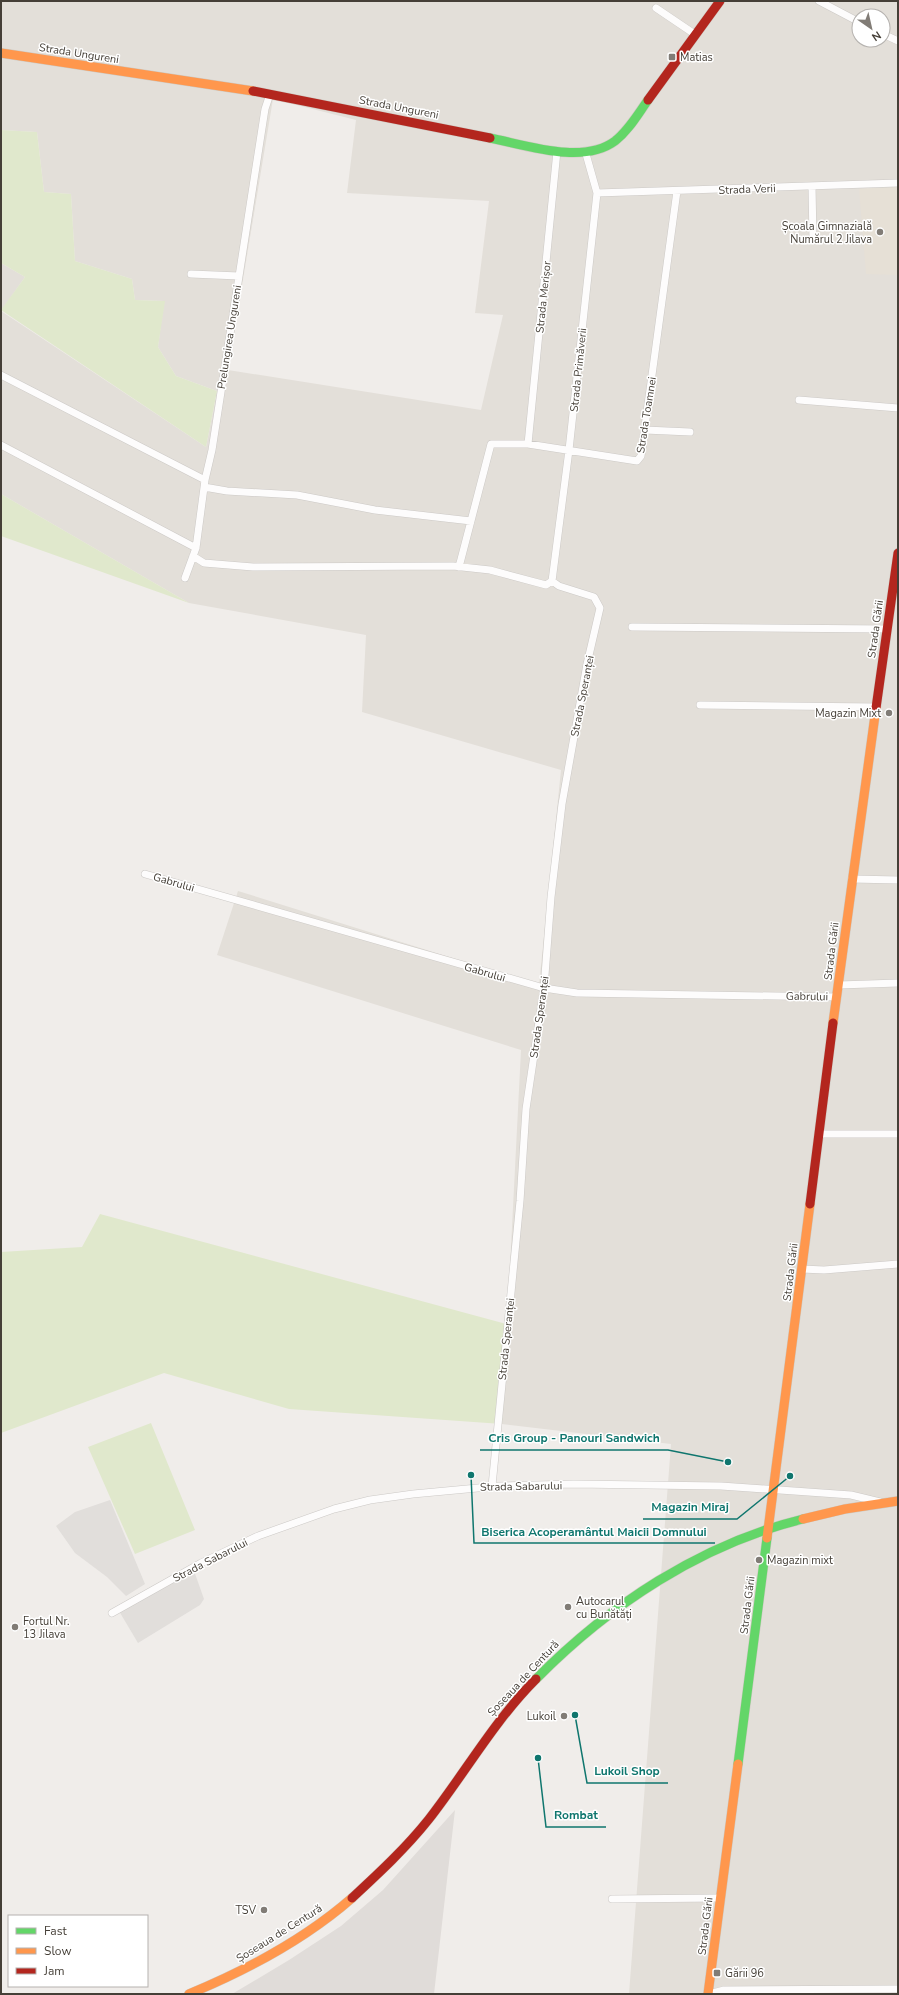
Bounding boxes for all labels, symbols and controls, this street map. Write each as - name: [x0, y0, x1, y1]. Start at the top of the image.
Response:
- north arrow: [851, 8, 891, 48]
- text: N: [869, 27, 884, 44]
- street label: Strada Ungureni: [38, 40, 120, 67]
- place label: Matias: [680, 50, 713, 65]
- marker: Matias: [667, 52, 677, 62]
- street label: Strada Ungureni: [358, 92, 440, 123]
- street label: Strada Verii: [718, 181, 776, 198]
- place label: Școala Gimnazială Numărul 2 Jilava: [782, 219, 872, 247]
- marker: Școala Gimnazială Numărul 2 Jilava: [875, 227, 885, 237]
- street label: Strada Merișor: [532, 260, 555, 334]
- street label: Prelungirea Ungureni: [214, 284, 245, 390]
- street label: Strada Primăverii: [567, 327, 590, 413]
- street label: Strada Toamnei: [633, 376, 660, 454]
- street label: Strada Gării: [864, 599, 887, 659]
- street label: Strada Speranței: [567, 654, 598, 738]
- place label: Magazin Mixt: [815, 706, 881, 721]
- marker: Magazin Mixt: [884, 708, 894, 718]
- street label: Gabrului: [151, 869, 196, 896]
- street label: Strada Gării: [821, 921, 842, 981]
- street label: Gabrului: [462, 959, 507, 986]
- street label: Strada Speranței: [526, 975, 553, 1059]
- street label: Gabrului: [786, 989, 828, 1004]
- street label: Strada Gării: [780, 1242, 801, 1302]
- street label: Strada Speranței: [495, 1297, 518, 1381]
- callout: Cris Group - Panouri Sandwich: [480, 1426, 668, 1450]
- text: Cris Group - Panouri Sandwich: [488, 1430, 660, 1446]
- street label: Strada Sabarului: [480, 1478, 562, 1495]
- callout: Magazin Miraj: [643, 1495, 737, 1519]
- text: Magazin Miraj: [651, 1499, 729, 1515]
- callout: Biserica Acoperamântul Maicii Domnului: [474, 1519, 715, 1543]
- text: Biserica Acoperamântul Maicii Domnului: [481, 1524, 707, 1540]
- street label: Strada Sabarului: [170, 1535, 250, 1586]
- place label: Magazin mixt: [767, 1553, 833, 1568]
- marker: Magazin mixt: [754, 1555, 764, 1565]
- street label: Strada Gării: [737, 1575, 758, 1635]
- place label: Autocarul cu Bunătăți: [576, 1594, 632, 1622]
- marker: Autocarul cu Bunătăți: [563, 1602, 573, 1612]
- place label: Fortul Nr. 13 Jilava: [23, 1614, 70, 1642]
- marker: Fortul Nr. 13 Jilava: [10, 1622, 20, 1632]
- street label: Șoseaua de Centură: [484, 1637, 563, 1720]
- place label: Lukoil: [527, 1709, 557, 1724]
- marker: Lukoil: [559, 1711, 569, 1721]
- callout: Lukoil Shop: [587, 1759, 668, 1783]
- text: Lukoil Shop: [594, 1763, 660, 1779]
- callout: Rombat: [546, 1803, 606, 1827]
- text: Rombat: [554, 1807, 598, 1823]
- street label: Strada Gării: [695, 1896, 716, 1956]
- street label: Șoseaua de Centură: [233, 1901, 325, 1966]
- place label: TSV: [235, 1903, 256, 1918]
- marker: TSV: [259, 1905, 269, 1915]
- legend: [8, 1915, 148, 1987]
- text: Fast: [44, 1923, 67, 1939]
- text: Slow: [44, 1943, 72, 1959]
- text: Jam: [43, 1963, 65, 1979]
- place label: Gării 96: [725, 1966, 764, 1981]
- marker: Gării 96: [712, 1968, 722, 1978]

